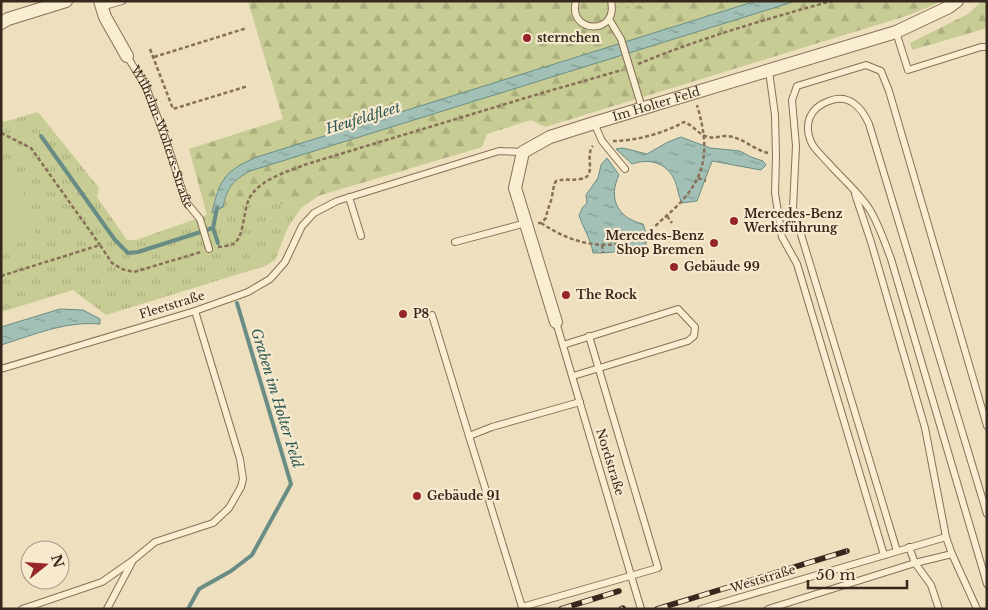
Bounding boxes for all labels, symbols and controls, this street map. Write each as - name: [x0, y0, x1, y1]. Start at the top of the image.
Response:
- place label: sternchen: [537, 30, 600, 45]
- marker: sternchen: [521, 32, 533, 44]
- street label: Wilhelm-Wolters-Straße: [127, 62, 197, 212]
- street label: Im Holter Feld: [610, 84, 702, 124]
- water label: Heufeldfleet: [323, 98, 403, 138]
- place label: Mercedes-Benz Werksführung: [743, 206, 843, 235]
- marker: Mercedes-Benz Werksführung: [728, 215, 740, 227]
- place label: Mercedes-Benz Shop Bremen: [605, 228, 704, 257]
- marker: Mercedes-Benz Shop Bremen: [708, 237, 720, 249]
- place label: Gebäude 99: [684, 259, 760, 274]
- marker: Gebäude 99: [668, 261, 680, 273]
- street label: Fleetstraße: [137, 287, 207, 322]
- place label: The Rock: [576, 287, 638, 302]
- marker: The Rock: [560, 289, 572, 301]
- place label: P8: [413, 306, 430, 321]
- marker: P8: [397, 308, 409, 320]
- water label: Graben im Holter Feld: [247, 326, 307, 471]
- street label: Nordstraße: [593, 426, 628, 497]
- place label: Gebäude 91: [427, 488, 500, 503]
- marker: Gebäude 91: [411, 490, 423, 502]
- north arrow: [20, 540, 70, 590]
- text: N: [47, 552, 68, 570]
- scale bar: [808, 558, 907, 590]
- street label: Weststraße: [727, 561, 797, 596]
- text: 50 m: [816, 565, 856, 584]

